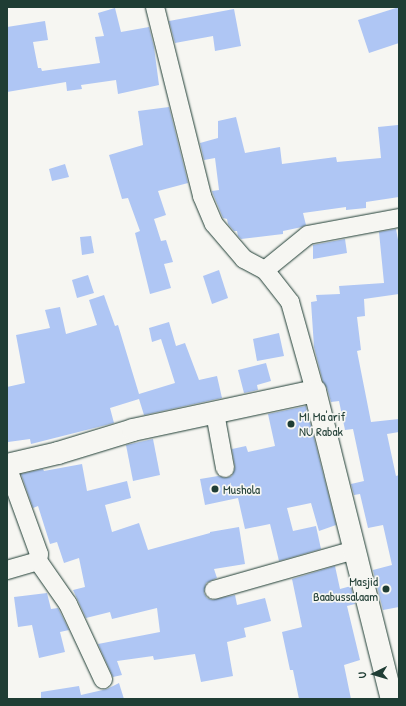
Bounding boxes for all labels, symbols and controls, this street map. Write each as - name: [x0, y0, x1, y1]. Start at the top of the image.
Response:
- place label: MI Ma'arif NU Rabak: [299, 409, 345, 440]
- marker: MI Ma'arif NU Rabak: [286, 419, 296, 429]
- place label: Mushola: [223, 481, 260, 497]
- marker: Mushola: [210, 484, 220, 494]
- place label: Masjid Baabussalaam: [313, 574, 378, 605]
- marker: Masjid Baabussalaam: [381, 584, 391, 594]
- north arrow: [354, 654, 394, 694]
- text: U: [355, 671, 369, 679]

